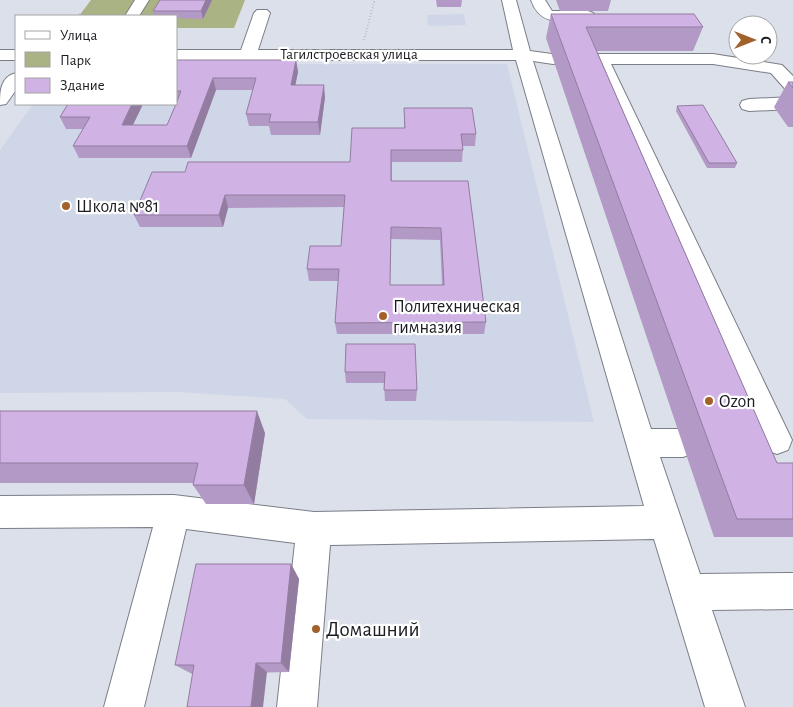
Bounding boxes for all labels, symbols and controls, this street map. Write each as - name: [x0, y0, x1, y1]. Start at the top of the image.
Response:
- legend: [15, 15, 178, 105]
- north arrow: [728, 15, 778, 65]
- text: Улица: [60, 28, 97, 43]
- text: С: [758, 36, 772, 44]
- street label: Тагилстроевская улица: [280, 47, 418, 62]
- text: Парк: [60, 53, 91, 68]
- text: Здание: [60, 78, 105, 93]
- place label: Школа №81: [76, 198, 159, 216]
- marker: Школа №81: [60, 200, 72, 212]
- place label: Политехническая гимназия: [393, 298, 520, 337]
- marker: Политехническая гимназия: [377, 310, 389, 322]
- place label: Ozon: [719, 393, 756, 411]
- marker: Ozon: [703, 395, 715, 407]
- place label: Домашний: [326, 619, 420, 640]
- marker: Домашний: [310, 623, 322, 635]

